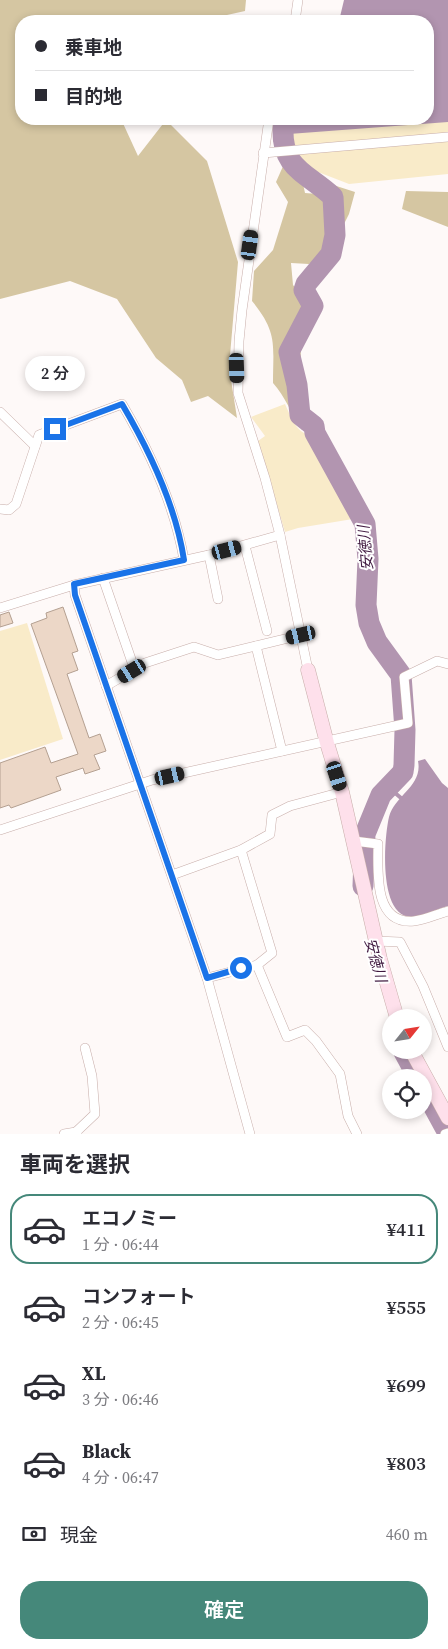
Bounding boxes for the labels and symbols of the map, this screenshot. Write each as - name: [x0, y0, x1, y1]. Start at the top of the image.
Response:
- car: [240, 229, 259, 261]
- car: [228, 353, 245, 383]
- callout: 2 分: [25, 356, 85, 392]
- route end: [44, 418, 66, 440]
- water label: 安徳川: [352, 523, 377, 571]
- car: [210, 539, 243, 561]
- car: [284, 624, 317, 646]
- car: [115, 657, 148, 685]
- car: [325, 759, 348, 793]
- car: [153, 765, 186, 787]
- water label: 安徳川: [360, 936, 392, 986]
- route start: [230, 957, 252, 979]
- north arrow: [382, 1009, 432, 1059]

